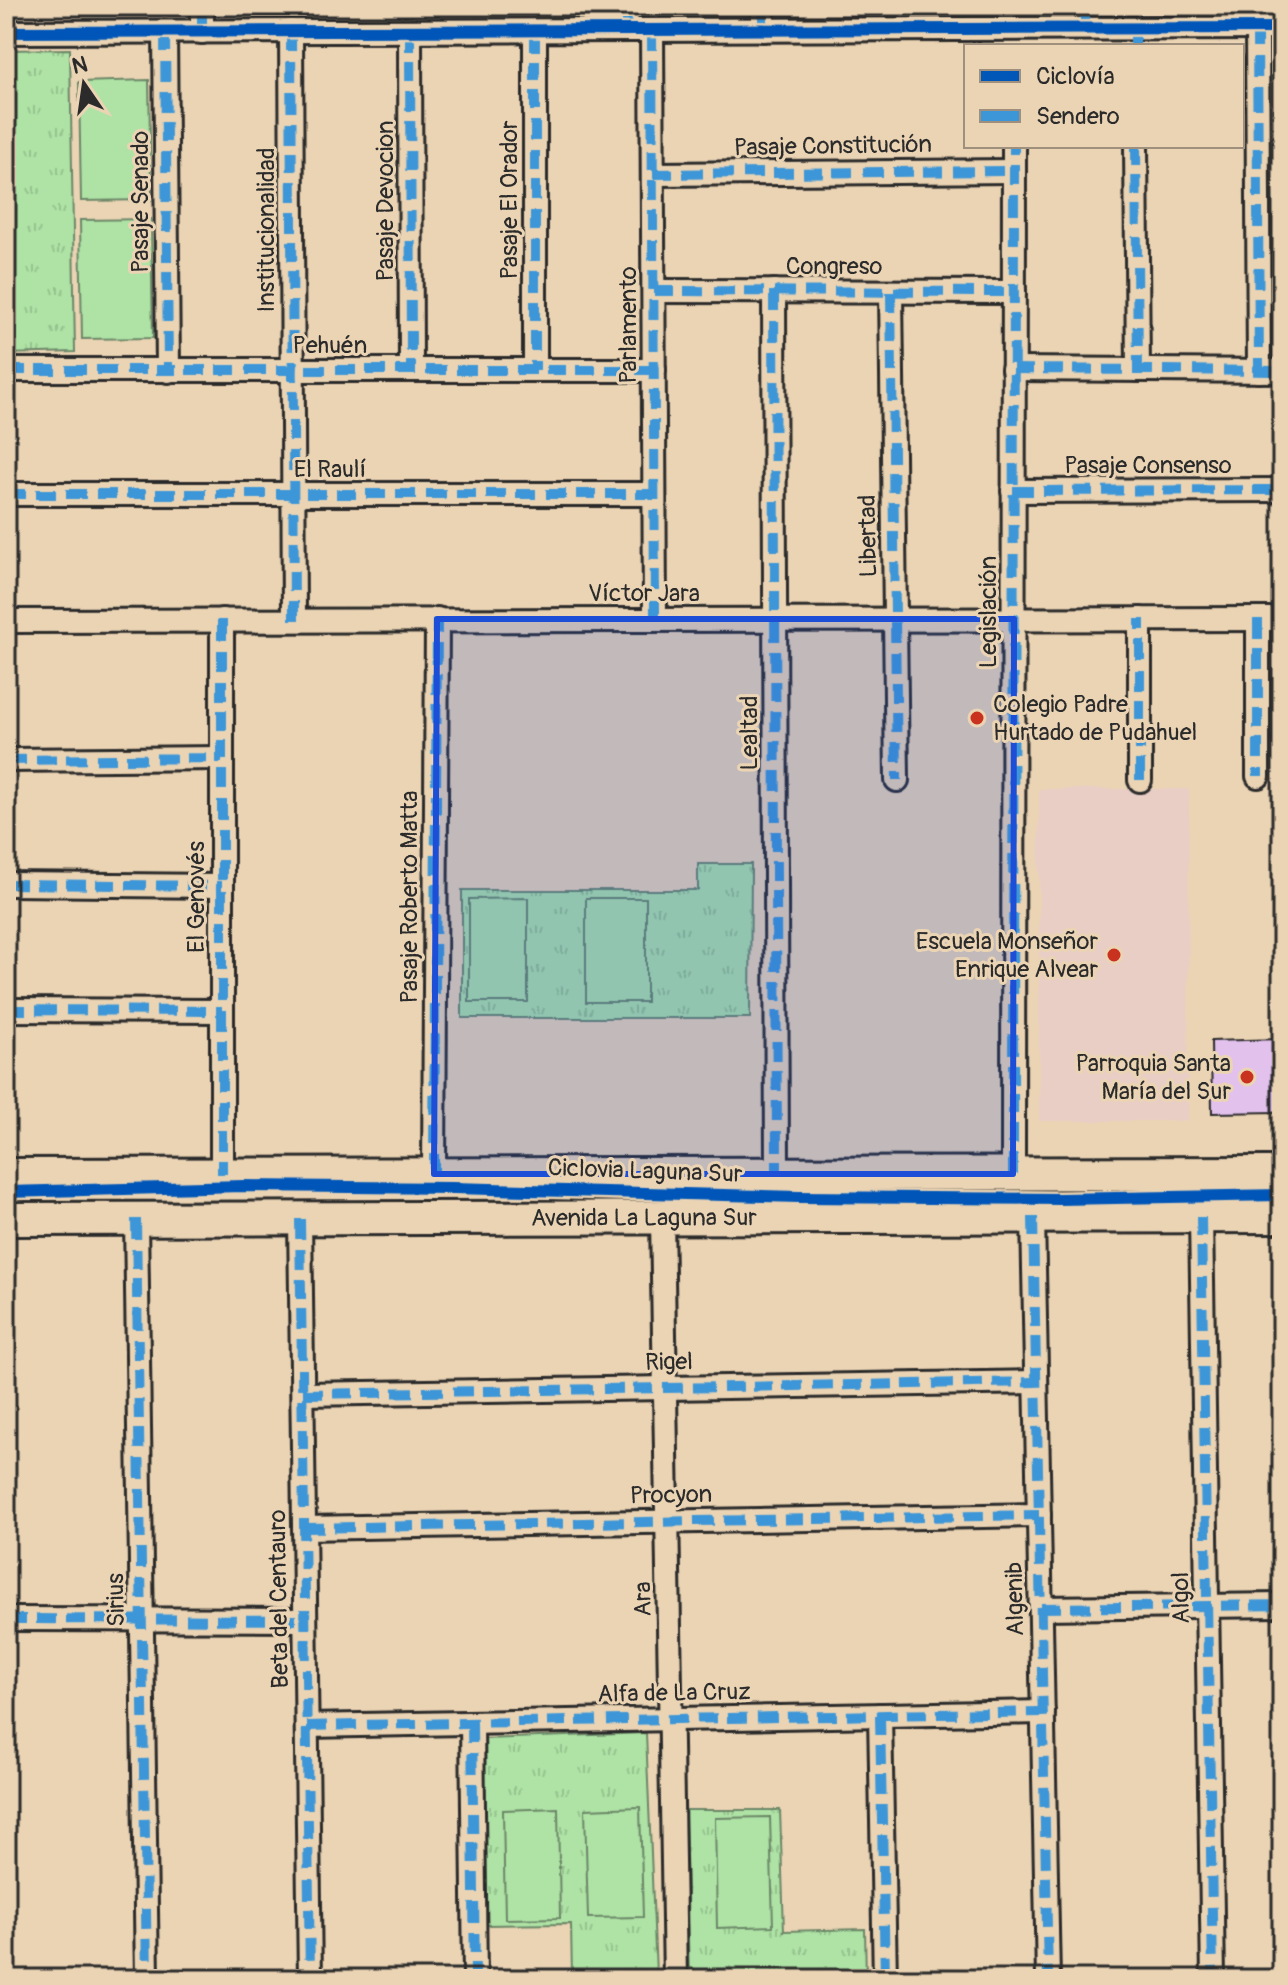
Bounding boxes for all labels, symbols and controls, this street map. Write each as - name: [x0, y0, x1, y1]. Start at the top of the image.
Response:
- north arrow: [44, 44, 124, 124]
- legend: [964, 44, 1244, 148]
- text: N: [69, 50, 90, 81]
- text: Ciclovía: [1036, 62, 1115, 91]
- text: Sendero: [1036, 102, 1120, 131]
- street label: Pasaje Devocion: [371, 120, 400, 282]
- street label: Pasaje El Orador: [495, 120, 524, 280]
- street label: Pasaje Constitución: [734, 130, 932, 162]
- street label: Pasaje Senado: [126, 131, 155, 273]
- street label: Institucionalidad: [252, 148, 281, 312]
- street label: Congreso: [786, 252, 882, 281]
- street label: Parlamento: [614, 266, 643, 384]
- street label: Pehuén: [293, 331, 367, 360]
- street label: Pasaje Consenso: [1064, 451, 1232, 480]
- street label: El Raulí: [294, 455, 366, 484]
- street label: Libertad: [853, 494, 883, 578]
- street label: Legislación: [974, 556, 1003, 668]
- street label: Víctor Jara: [588, 579, 700, 608]
- place label: Colegio Padre Hurtado de Pudahuel: [993, 690, 1197, 747]
- street label: Lealtad: [735, 696, 764, 770]
- marker: Colegio Padre Hurtado de Pudahuel: [968, 709, 986, 727]
- street label: Pasaje Roberto Matta: [395, 791, 424, 1003]
- street label: El Genovés: [182, 841, 211, 953]
- place label: Escuela Monseñor Enrique Alvear: [916, 927, 1098, 984]
- marker: Escuela Monseñor Enrique Alvear: [1105, 946, 1123, 964]
- place label: Parroquia Santa María del Sur: [1075, 1049, 1231, 1106]
- marker: Parroquia Santa María del Sur: [1238, 1068, 1256, 1086]
- street label: Ciclovia Laguna Sur: [547, 1153, 743, 1189]
- street label: Avenida La Laguna Sur: [531, 1203, 757, 1232]
- street label: Rigel: [645, 1347, 693, 1377]
- street label: Procyon: [630, 1480, 712, 1510]
- street label: Beta del Centauro: [263, 1509, 295, 1689]
- street label: Algenib: [1000, 1562, 1030, 1636]
- street label: Algol: [1166, 1572, 1196, 1624]
- street label: Sirius: [101, 1573, 131, 1627]
- street label: Ara: [628, 1581, 658, 1617]
- street label: Alfa de La Cruz: [597, 1677, 751, 1709]

